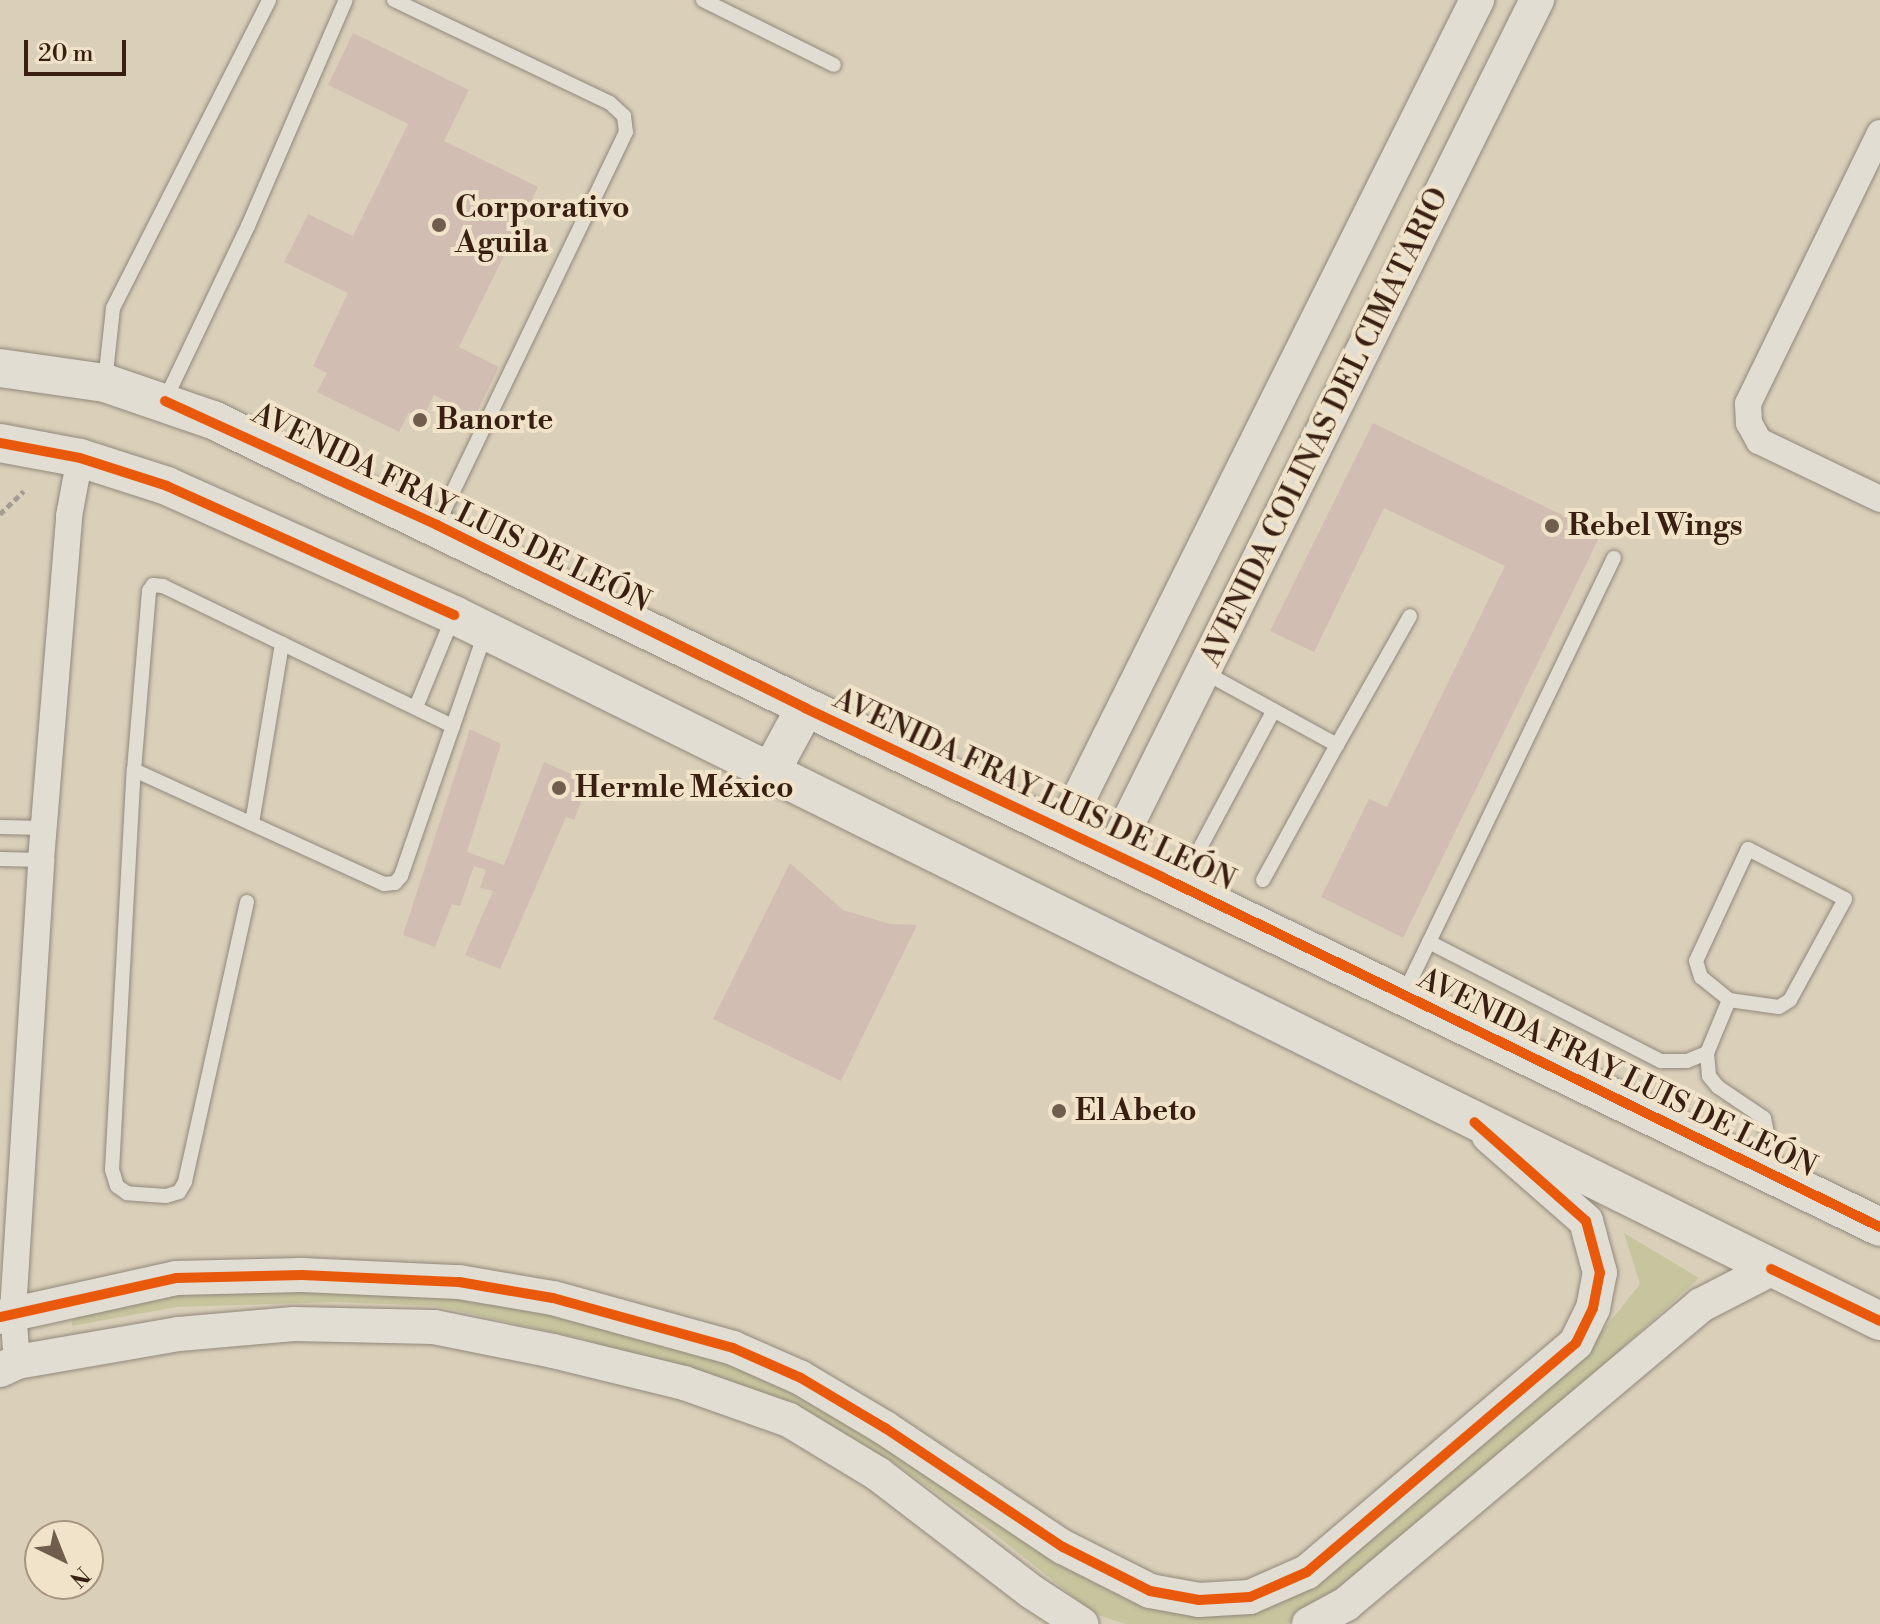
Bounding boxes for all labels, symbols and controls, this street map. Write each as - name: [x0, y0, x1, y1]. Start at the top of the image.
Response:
- scale bar: [28, 24, 130, 74]
- text: 20 m: [38, 39, 94, 69]
- street label: AVENIDA COLINAS DEL CIMATARIO: [1193, 182, 1457, 672]
- place label: Corporativo Aguila: [455, 190, 630, 260]
- marker: Corporativo Aguila: [430, 216, 448, 234]
- street label: AVENIDA FRAY LUIS DE LEÓN: [246, 396, 656, 620]
- place label: Banorte: [436, 402, 553, 438]
- marker: Banorte: [411, 411, 429, 429]
- place label: Rebel Wings: [1568, 508, 1743, 544]
- marker: Rebel Wings: [1543, 517, 1561, 535]
- street label: AVENIDA FRAY LUIS DE LEÓN: [827, 681, 1241, 899]
- place label: Hermle México: [575, 770, 794, 806]
- marker: Hermle México: [550, 779, 568, 797]
- street label: AVENIDA FRAY LUIS DE LEÓN: [1412, 961, 1822, 1185]
- place label: El Abeto: [1075, 1093, 1197, 1129]
- marker: El Abeto: [1050, 1102, 1068, 1120]
- north arrow: [24, 1520, 104, 1600]
- text: N: [64, 1561, 95, 1592]

